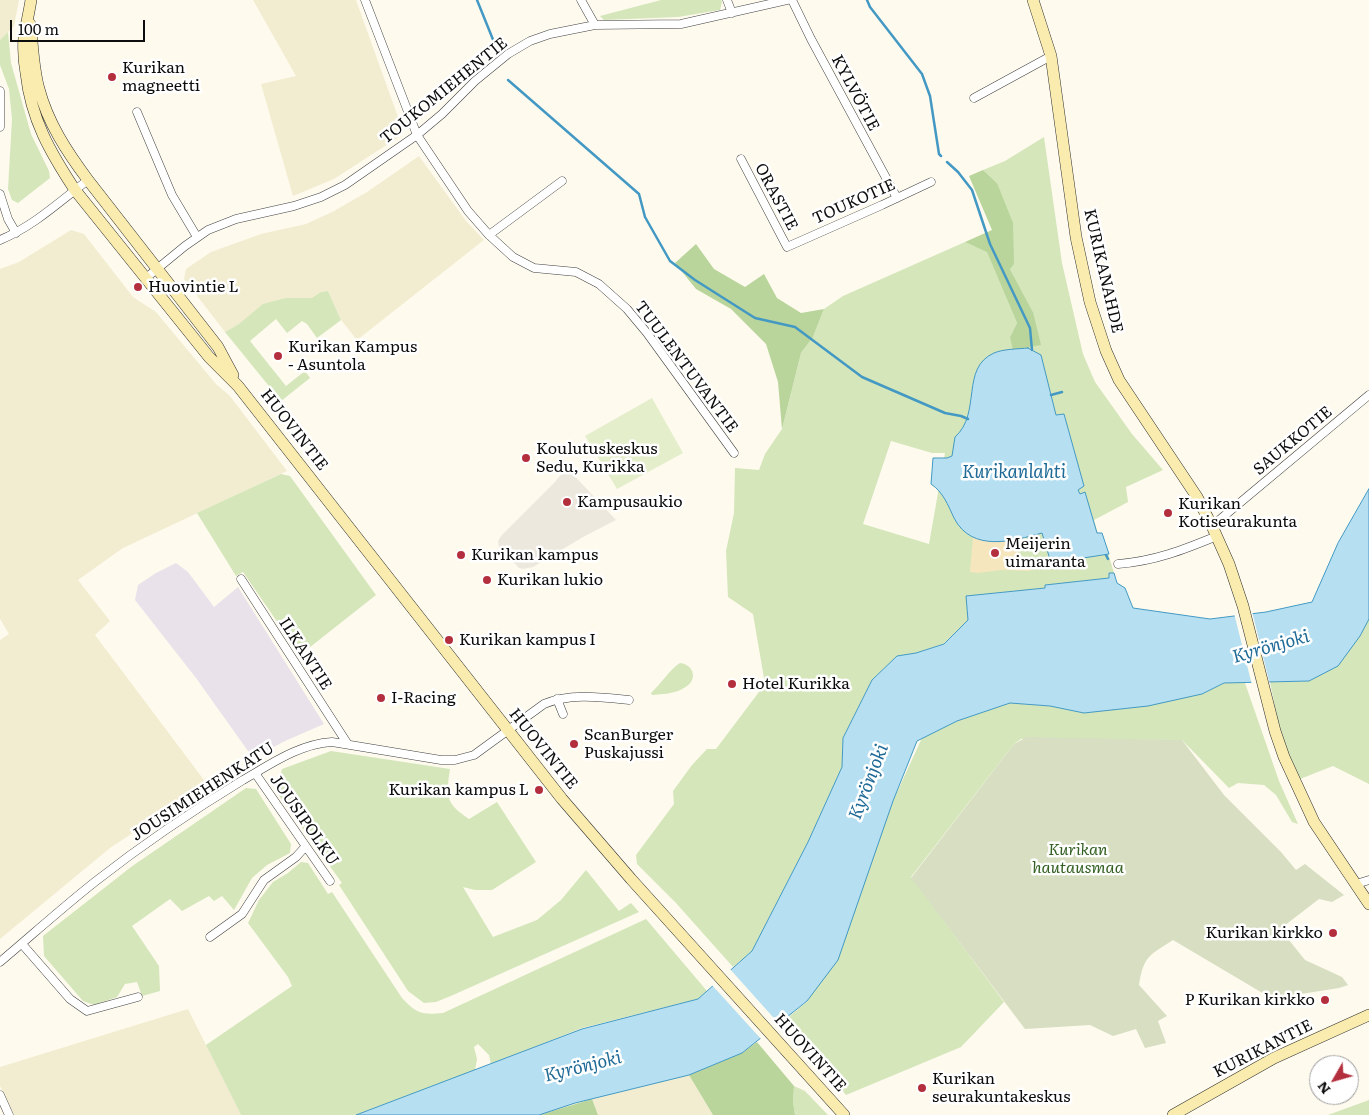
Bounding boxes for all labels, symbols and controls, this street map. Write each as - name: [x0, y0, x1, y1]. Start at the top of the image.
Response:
- scale bar: [12, 10, 148, 42]
- text: 100 m: [18, 17, 59, 40]
- street label: TOUKOMIEHENTIE: [376, 34, 512, 148]
- street label: KYLVÖTIE: [827, 52, 883, 134]
- place label: Kurikan magneetti: [122, 58, 200, 96]
- marker: Kurikan magneetti: [106, 71, 118, 83]
- street label: ORASTIE: [750, 160, 802, 234]
- street label: TOUKOTIE: [810, 175, 898, 229]
- street label: KURIKANAHDE: [1079, 207, 1127, 335]
- place label: Huovintie L: [148, 277, 239, 297]
- marker: Huovintie L: [132, 281, 144, 293]
- street label: TUULENTUVANTIE: [630, 297, 742, 437]
- place label: Kurikan Kampus - Asuntola: [288, 337, 417, 375]
- marker: Kurikan Kampus - Asuntola: [272, 350, 284, 362]
- street label: HUOVINTIE: [256, 385, 332, 475]
- street label: SAUKKOTIE: [1250, 403, 1336, 479]
- place label: Koulutuskeskus Sedu, Kurikka: [536, 439, 658, 477]
- marker: Koulutuskeskus Sedu, Kurikka: [520, 452, 532, 464]
- water label: Kurikanlahti: [962, 462, 1066, 484]
- place label: Kampusaukio: [577, 492, 683, 512]
- place label: Kurikan Kotiseurakunta: [1178, 494, 1297, 532]
- marker: Kampusaukio: [561, 496, 573, 508]
- marker: Kurikan Kotiseurakunta: [1162, 507, 1174, 519]
- place label: Meijerin uimaranta: [1005, 534, 1086, 572]
- place label: Kurikan kampus: [471, 545, 598, 565]
- marker: Meijerin uimaranta: [989, 547, 1001, 559]
- marker: Kurikan kampus: [455, 549, 467, 561]
- place label: Kurikan lukio: [497, 570, 603, 590]
- marker: Kurikan lukio: [481, 574, 493, 586]
- street label: ILKANTIE: [274, 614, 336, 694]
- water label: Kyrönjoki: [1230, 626, 1312, 668]
- place label: Kurikan kampus I: [459, 630, 596, 650]
- marker: Kurikan kampus I: [443, 634, 455, 646]
- place label: Hotel Kurikka: [742, 674, 850, 694]
- marker: Hotel Kurikka: [726, 678, 738, 690]
- place label: I-Racing: [391, 688, 456, 708]
- marker: I-Racing: [375, 692, 387, 704]
- street label: HUOVINTIE: [505, 705, 581, 793]
- place label: ScanBurger Puskajussi: [584, 725, 673, 763]
- marker: ScanBurger Puskajussi: [568, 738, 580, 750]
- street label: JOUSIMIEHENKATU: [128, 739, 278, 845]
- water label: Kyrönjoki: [845, 741, 893, 823]
- street label: JOUSIPOLKU: [266, 771, 342, 869]
- place label: Kurikan kampus L: [388, 780, 529, 800]
- marker: Kurikan kampus L: [533, 784, 545, 796]
- park label: Kurikan hautausmaa: [1032, 840, 1124, 878]
- place label: Kurikan kirkko: [1206, 923, 1323, 943]
- marker: Kurikan kirkko: [1327, 927, 1339, 939]
- place label: P Kurikan kirkko: [1185, 990, 1315, 1010]
- marker: P Kurikan kirkko: [1319, 994, 1331, 1006]
- street label: HUOVINTIE: [770, 1010, 850, 1096]
- street label: KURIKANTIE: [1210, 1016, 1316, 1082]
- water label: Kyrönjoki: [542, 1047, 624, 1087]
- north arrow: [1309, 1055, 1359, 1105]
- place label: Kurikan seurakuntakeskus: [932, 1069, 1070, 1107]
- text: N: [1311, 1078, 1334, 1099]
- marker: Kurikan seurakuntakeskus: [916, 1082, 928, 1094]

